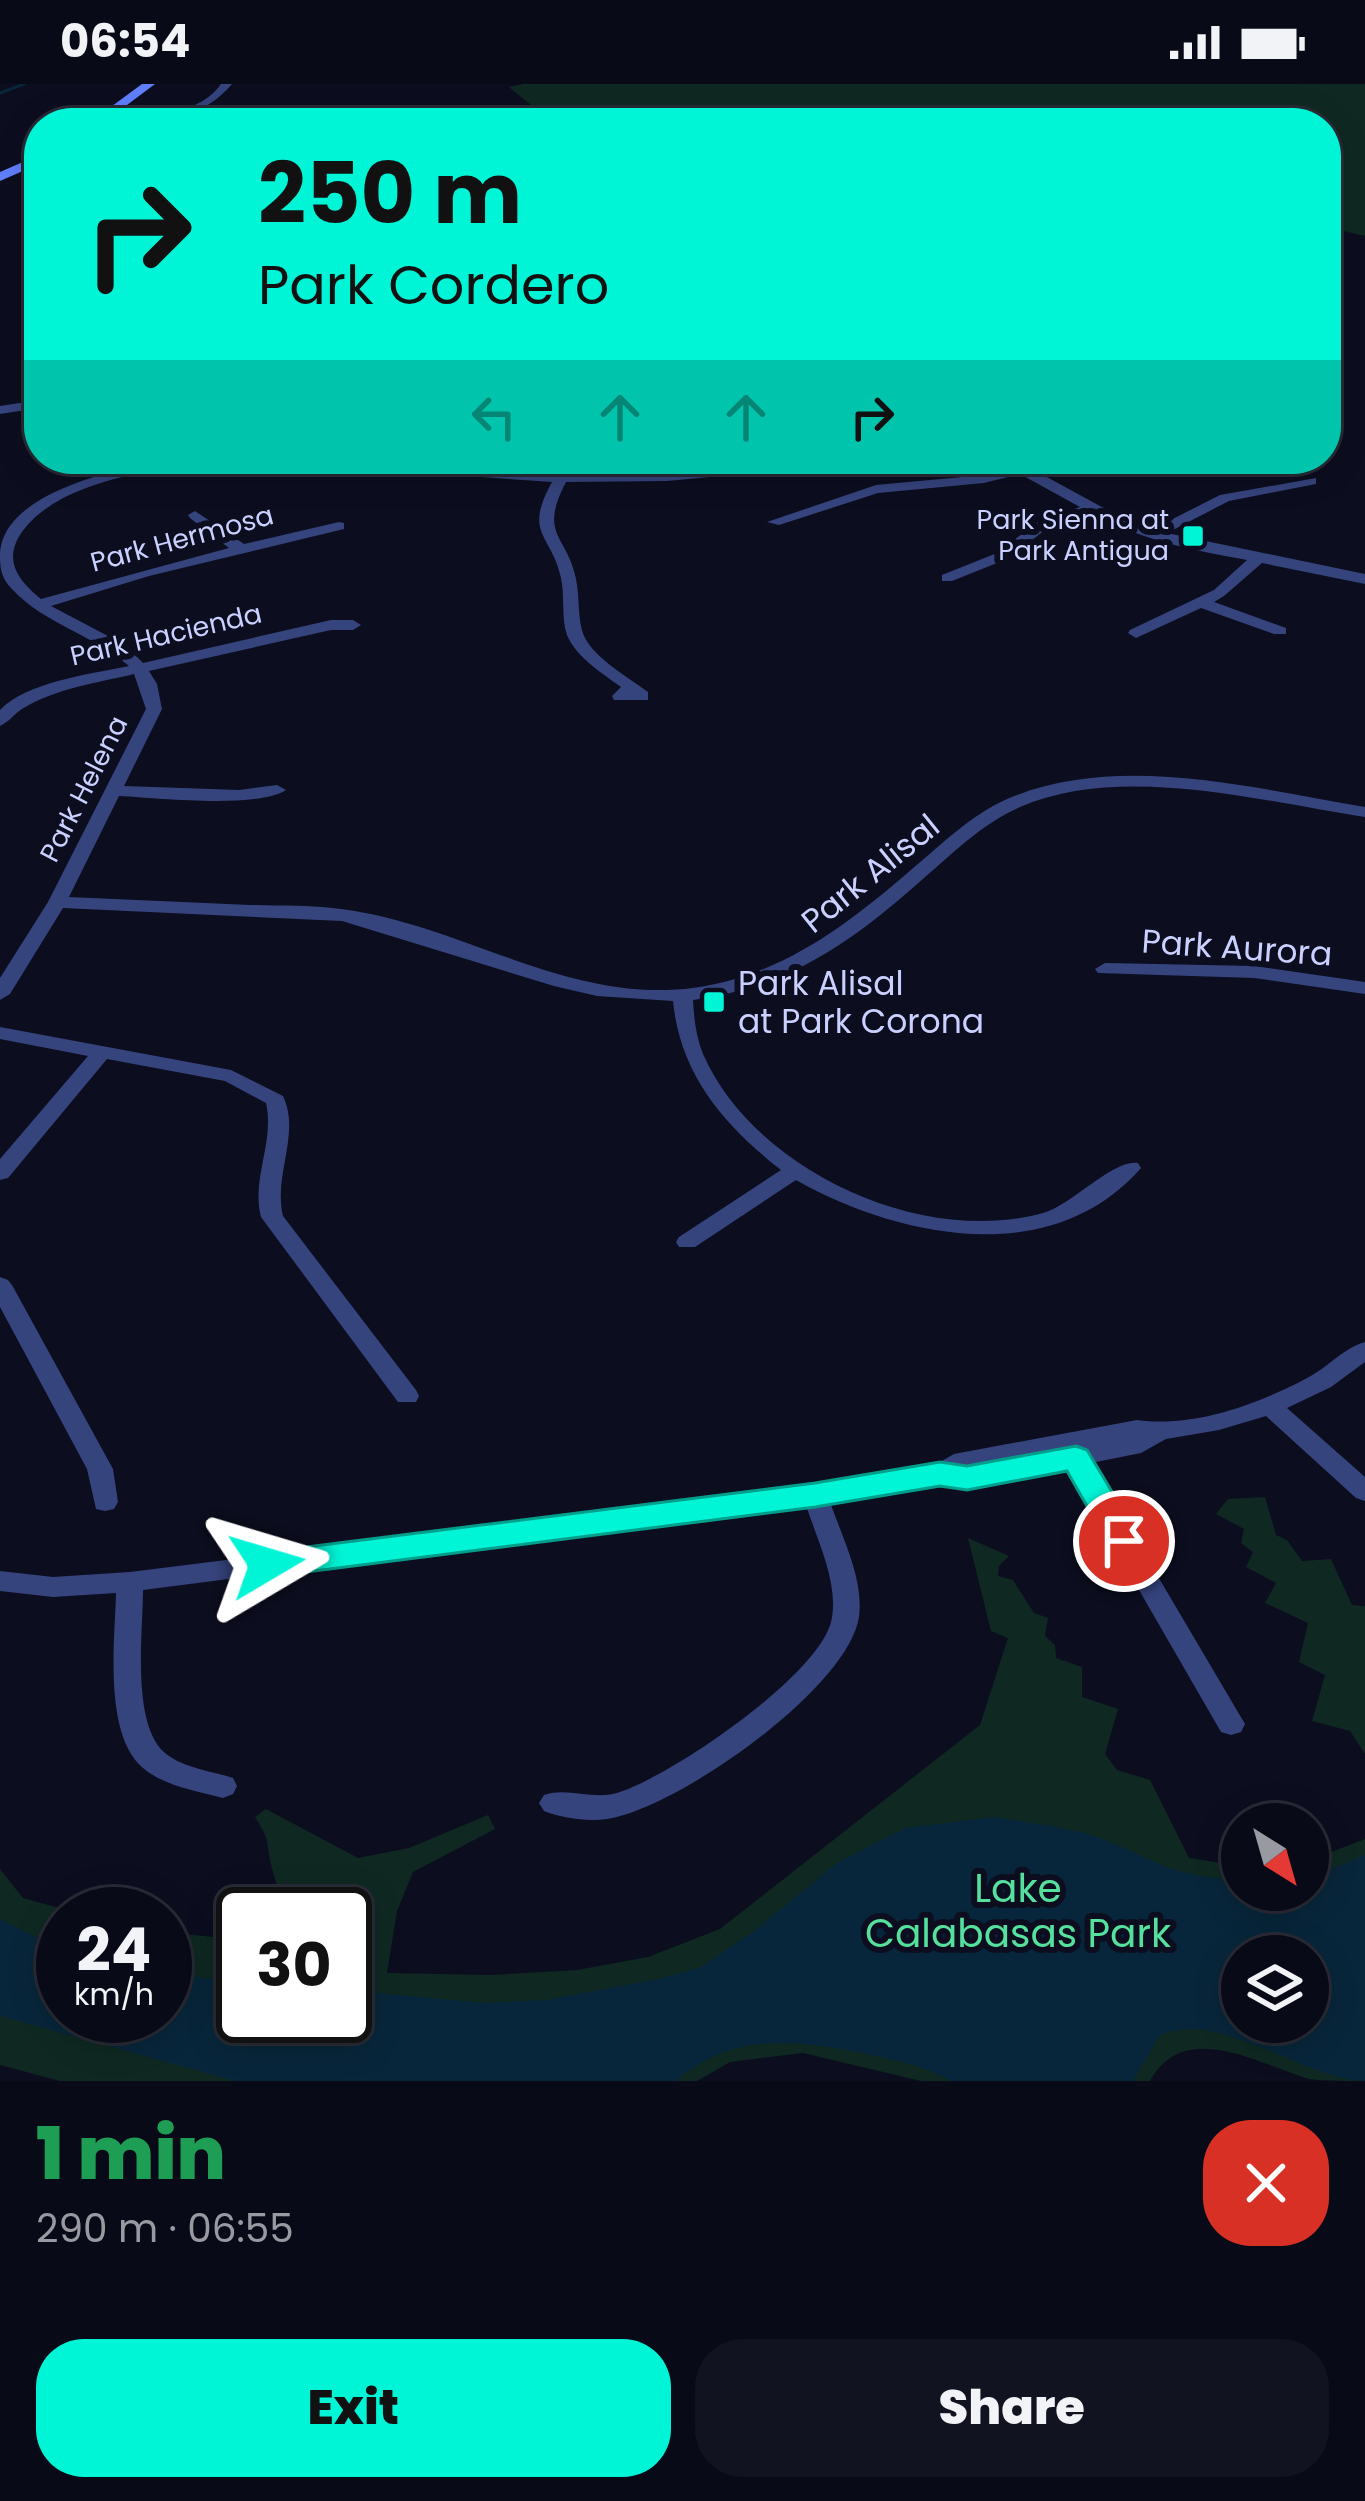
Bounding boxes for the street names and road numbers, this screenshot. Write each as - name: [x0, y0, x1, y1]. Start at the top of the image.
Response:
- street label: Park Hermosa: [86, 496, 277, 581]
- street label: Park Hacienda: [66, 594, 265, 675]
- street label: Park Helena: [31, 709, 136, 868]
- street label: Park Alisal: [791, 803, 949, 944]
- street label: Park Aurora: [1140, 917, 1334, 978]

